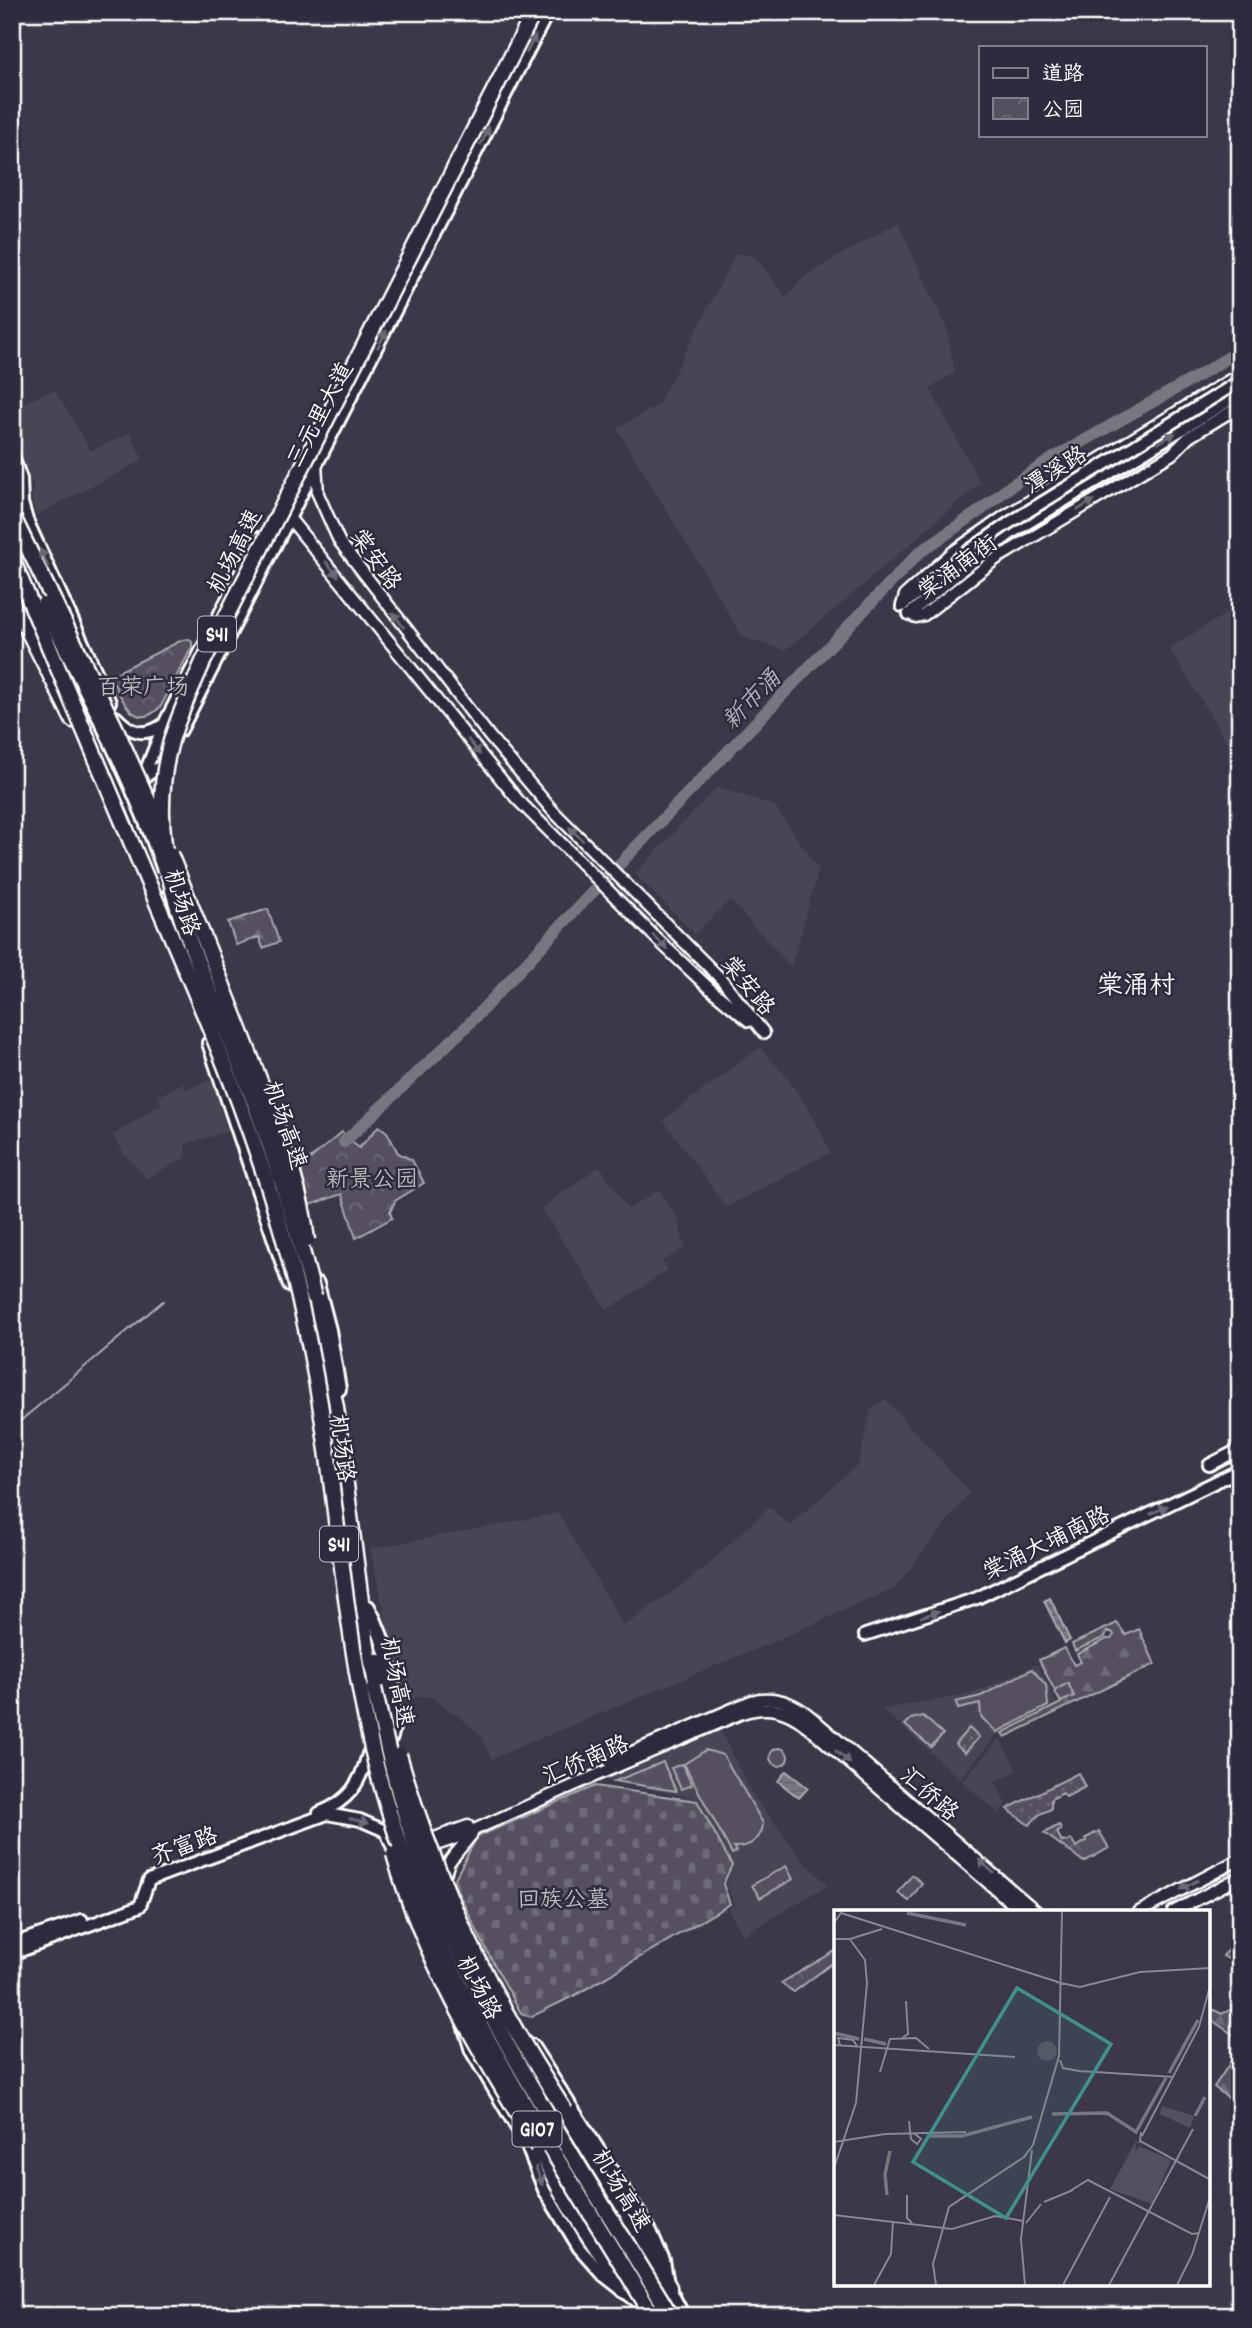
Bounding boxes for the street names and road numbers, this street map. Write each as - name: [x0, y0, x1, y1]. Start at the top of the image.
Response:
- street label: 三元里大道: [281, 357, 364, 474]
- street label: 潭溪路: [1019, 440, 1095, 504]
- street label: 机场高速: [202, 504, 273, 601]
- street label: 棠安路: [341, 523, 408, 599]
- street label: 棠涌南街: [912, 528, 1006, 609]
- road number: S41: [198, 616, 236, 652]
- street label: 机场路: [153, 865, 206, 941]
- street label: 棠安路: [712, 950, 781, 1024]
- street label: 机场高速: [252, 1077, 313, 1175]
- street label: 机场路: [318, 1412, 361, 1485]
- street label: 棠涌大埔南路: [978, 1500, 1117, 1590]
- road number: S41: [320, 1526, 358, 1562]
- street label: 机场高速: [370, 1634, 420, 1731]
- street label: 汇侨南路: [538, 1729, 635, 1795]
- street label: 汇侨路: [891, 1761, 965, 1831]
- street label: 齐富路: [147, 1821, 223, 1876]
- street label: 机场路: [446, 1950, 508, 2027]
- road number: G107: [512, 2112, 562, 2146]
- street label: 机场高速: [581, 2144, 657, 2240]

